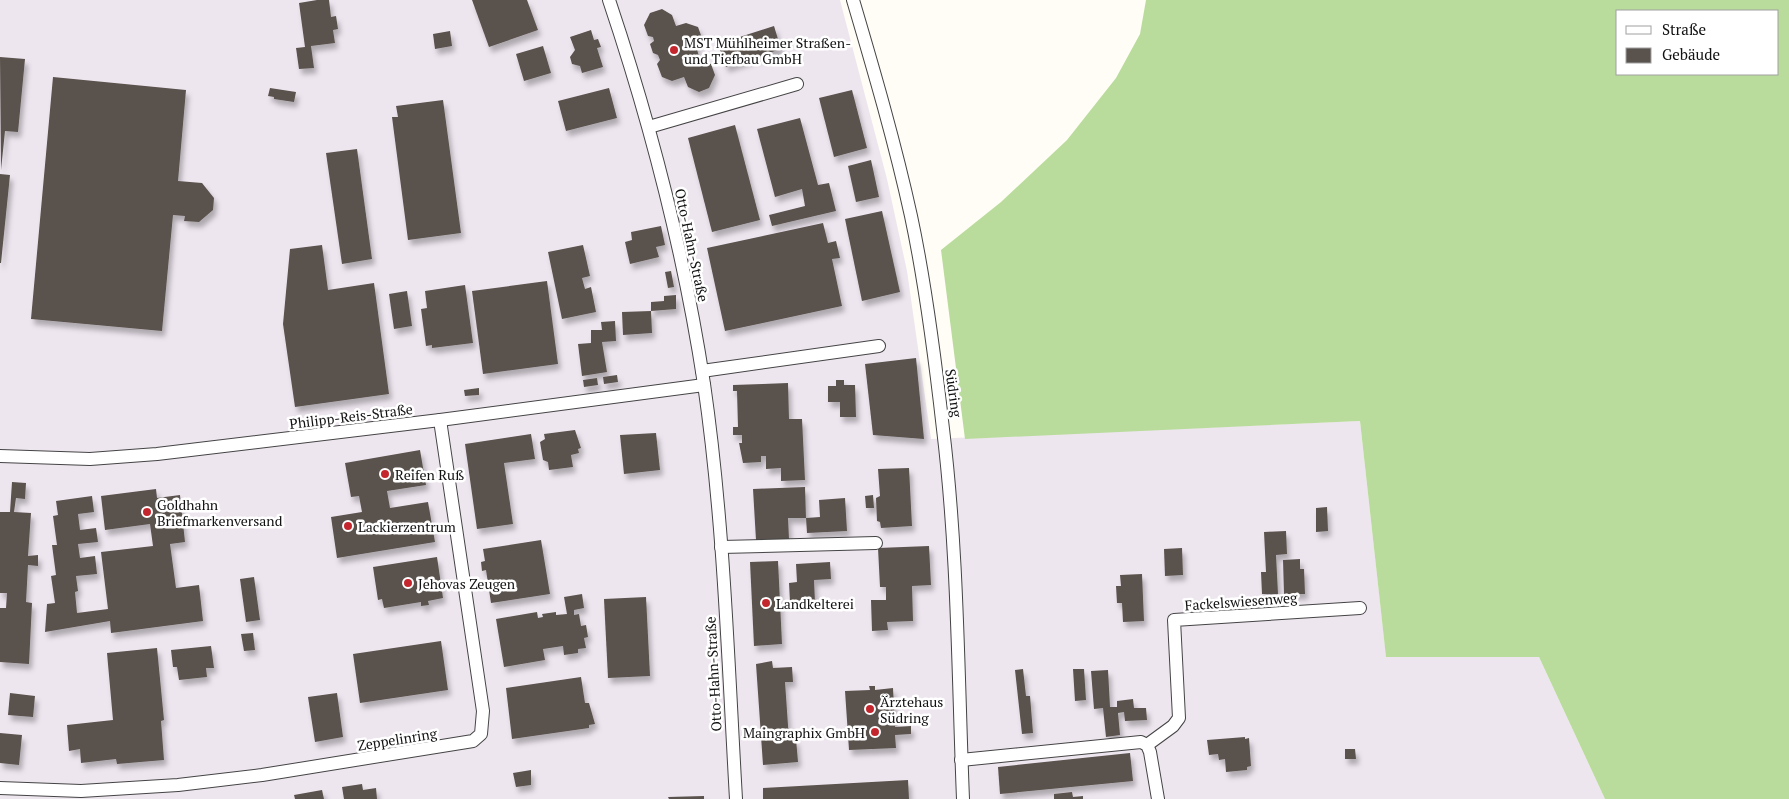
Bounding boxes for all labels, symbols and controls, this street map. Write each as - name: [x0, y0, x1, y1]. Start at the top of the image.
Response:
- legend: [1616, 10, 1779, 75]
- text: Straße: [1662, 19, 1706, 39]
- place label: MST Mühlheimer Straßen- und Tiefbau GmbH: [684, 33, 851, 68]
- marker: MST Mühlheimer Straßen- und Tiefbau GmbH: [668, 44, 680, 56]
- text: Gebäude: [1662, 44, 1720, 64]
- street label: Otto-Hahn-Straße: [671, 187, 713, 303]
- street label: Südring: [941, 368, 967, 419]
- street label: Philipp-Reis-Straße: [288, 399, 414, 433]
- place label: Reifen Ruß: [395, 465, 464, 484]
- marker: Reifen Ruß: [379, 468, 391, 480]
- place label: Goldhahn Briefmarkenversand: [157, 495, 283, 530]
- marker: Goldhahn Briefmarkenversand: [141, 506, 153, 518]
- place label: Lackierzentrum: [358, 517, 456, 536]
- marker: Lackierzentrum: [342, 520, 354, 532]
- place label: Jehovas Zeugen: [418, 574, 516, 593]
- marker: Jehovas Zeugen: [402, 577, 414, 589]
- street label: Fackelswiesenweg: [1184, 588, 1299, 614]
- place label: Landkelterei: [776, 594, 854, 613]
- marker: Landkelterei: [760, 597, 772, 609]
- street label: Otto-Hahn-Straße: [700, 616, 726, 732]
- place label: Ärztehaus Südring: [880, 692, 943, 727]
- marker: Ärztehaus Südring: [864, 703, 876, 715]
- street label: Zeppelinring: [356, 723, 439, 755]
- place label: Maingraphix GmbH: [743, 723, 865, 742]
- marker: Maingraphix GmbH: [869, 726, 881, 738]

